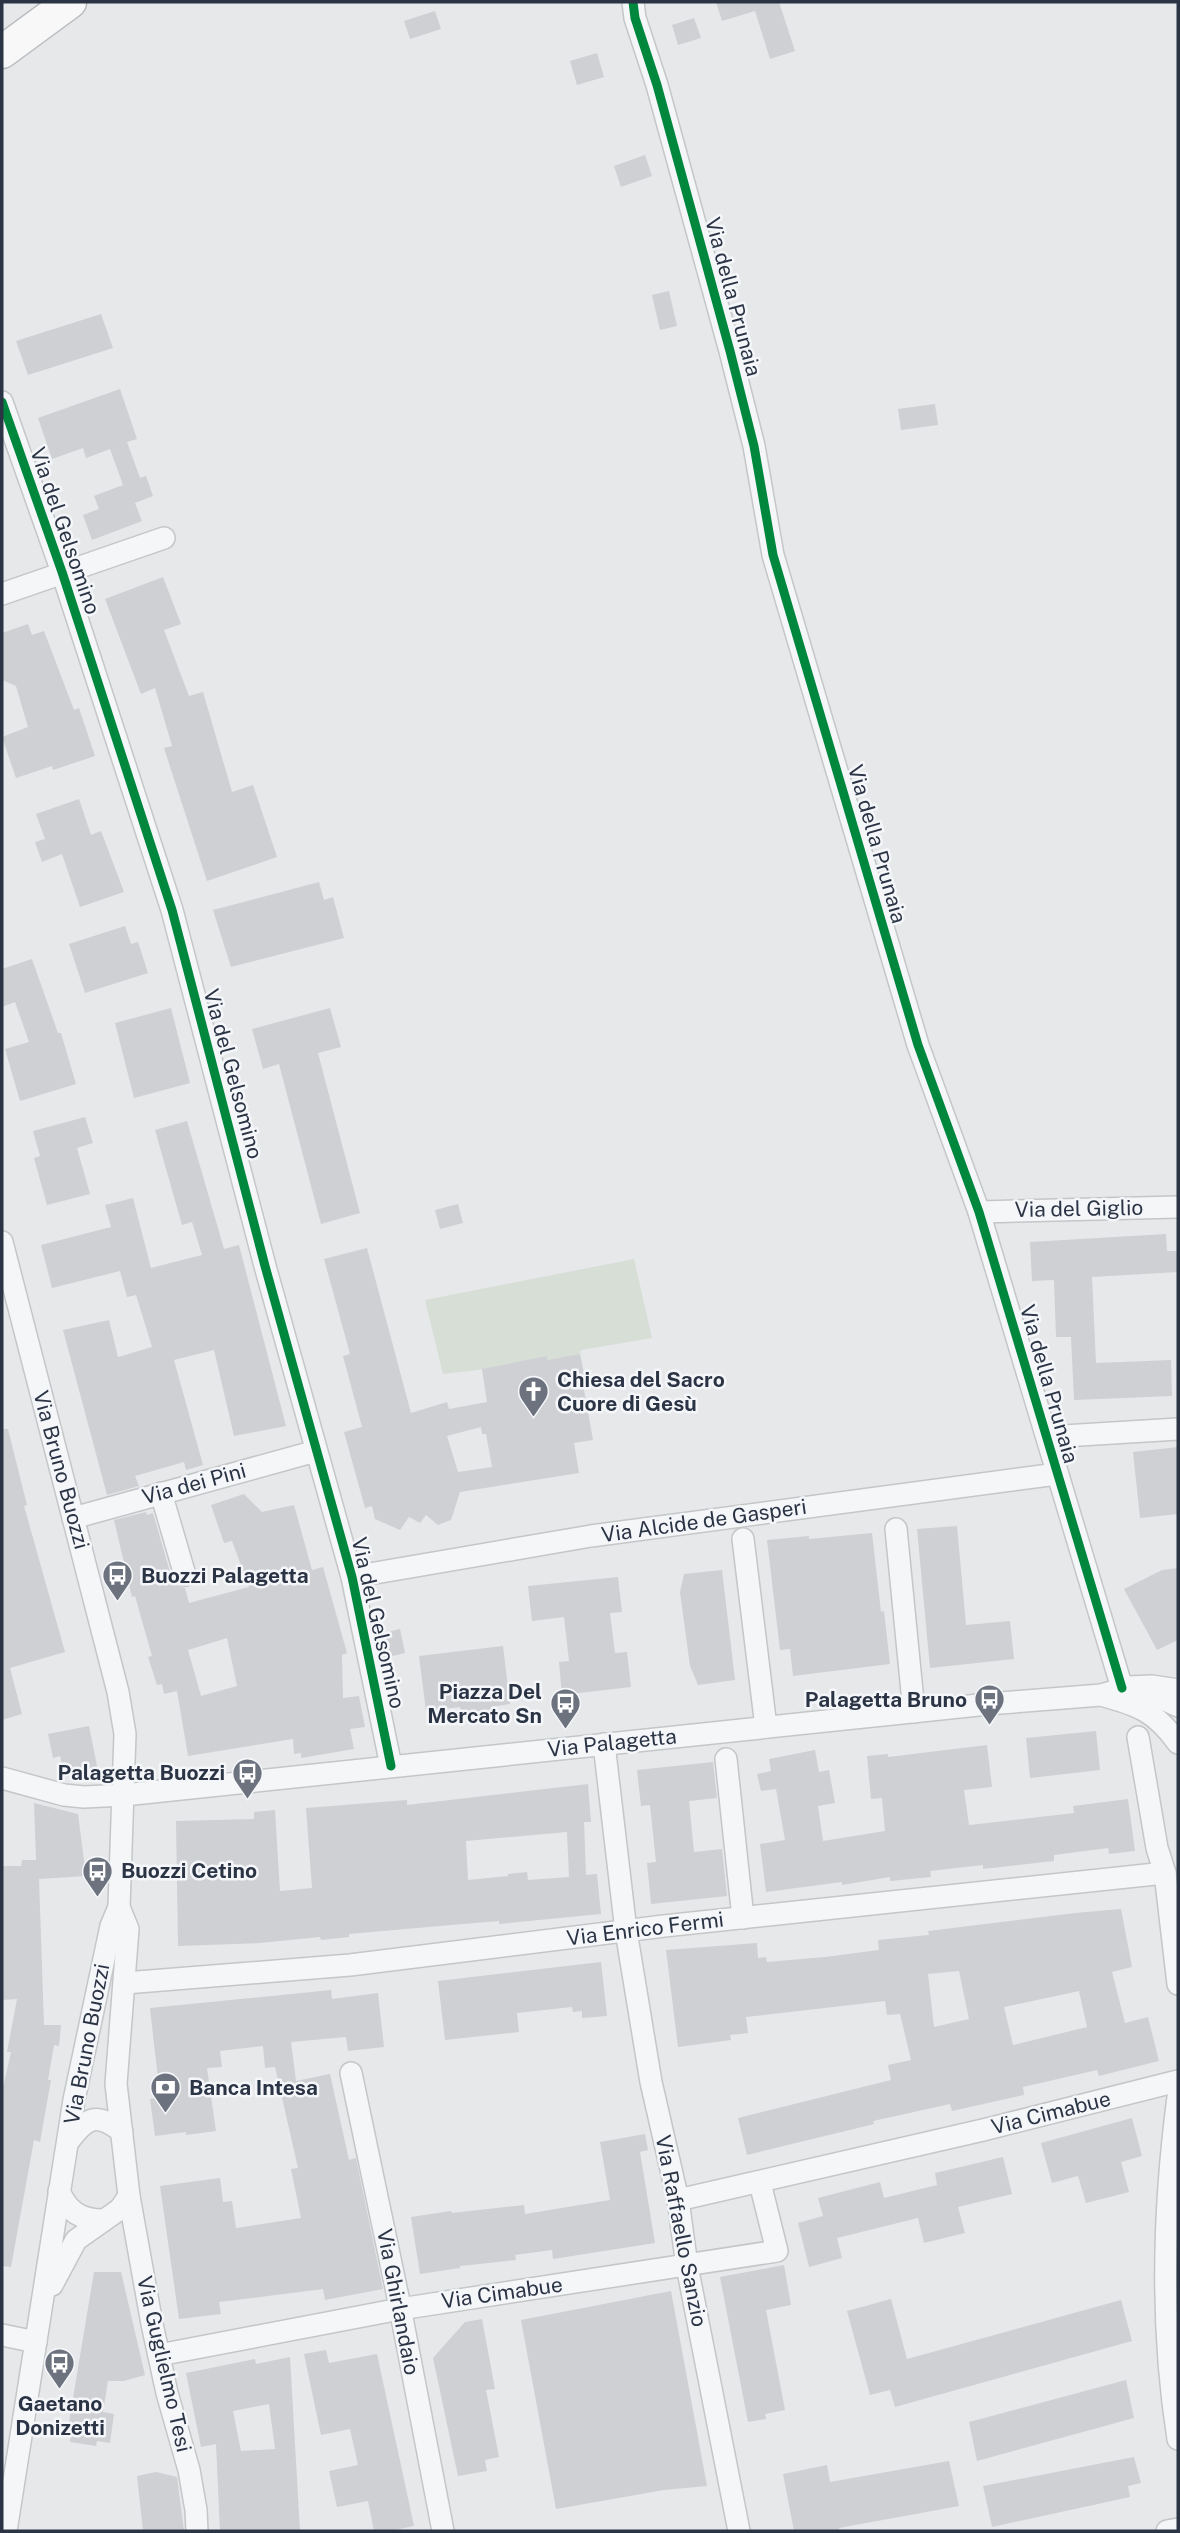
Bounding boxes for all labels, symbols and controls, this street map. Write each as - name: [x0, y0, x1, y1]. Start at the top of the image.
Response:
- street label: Via della Prunaia: [700, 215, 767, 379]
- street label: Via del Gelsomino: [25, 444, 106, 618]
- street label: Via della Prunaia: [843, 762, 912, 926]
- street label: Via del Gelsomino: [199, 986, 268, 1162]
- street label: Via del Giglio: [1014, 1195, 1144, 1222]
- street label: Via della Prunaia: [1015, 1302, 1084, 1466]
- place label: Chiesa del Sacro Cuore di Gesù: [557, 1367, 725, 1416]
- church icon: Chiesa del Sacro Cuore di Gesù: [517, 1375, 551, 1419]
- street label: Via Bruno Buozzi: [28, 1388, 95, 1552]
- street label: Via dei Pini: [139, 1458, 249, 1509]
- street label: Via Alcide de Gasperi: [600, 1494, 808, 1547]
- street label: Via del Gelsomino: [347, 1535, 410, 1711]
- bus stop icon: Buozzi Palagetta: [101, 1559, 135, 1603]
- place label: Buozzi Palagetta: [141, 1563, 309, 1588]
- place label: Piazza Del Mercato Sn: [427, 1679, 542, 1728]
- bus stop icon: Palagetta Bruno: [973, 1683, 1007, 1727]
- bus stop icon: Piazza Del Mercato Sn: [548, 1687, 582, 1731]
- place label: Palagetta Bruno: [805, 1687, 967, 1712]
- street label: Via Palagetta: [546, 1723, 678, 1762]
- bus stop icon: Palagetta Buozzi: [231, 1756, 265, 1800]
- place label: Palagetta Buozzi: [57, 1760, 225, 1785]
- bus stop icon: Buozzi Cetino: [81, 1854, 115, 1898]
- place label: Buozzi Cetino: [121, 1858, 257, 1883]
- street label: Via Enrico Fermi: [565, 1906, 725, 1951]
- street label: Via Bruno Buozzi: [59, 1961, 114, 2126]
- bank icon: Banca Intesa: [149, 2071, 183, 2115]
- place label: Banca Intesa: [189, 2075, 318, 2100]
- street label: Via Cimabue: [989, 2086, 1113, 2139]
- street label: Via Raffaello Sanzio: [651, 2133, 712, 2329]
- street label: Via Ghirlandaio: [372, 2227, 425, 2377]
- street label: Via Cimabue: [440, 2272, 564, 2313]
- street label: Via Guglielmo Tesi: [132, 2273, 197, 2454]
- bus stop icon: Gaetano Donizetti: [43, 2347, 77, 2391]
- place label: Gaetano Donizetti: [15, 2391, 105, 2440]

